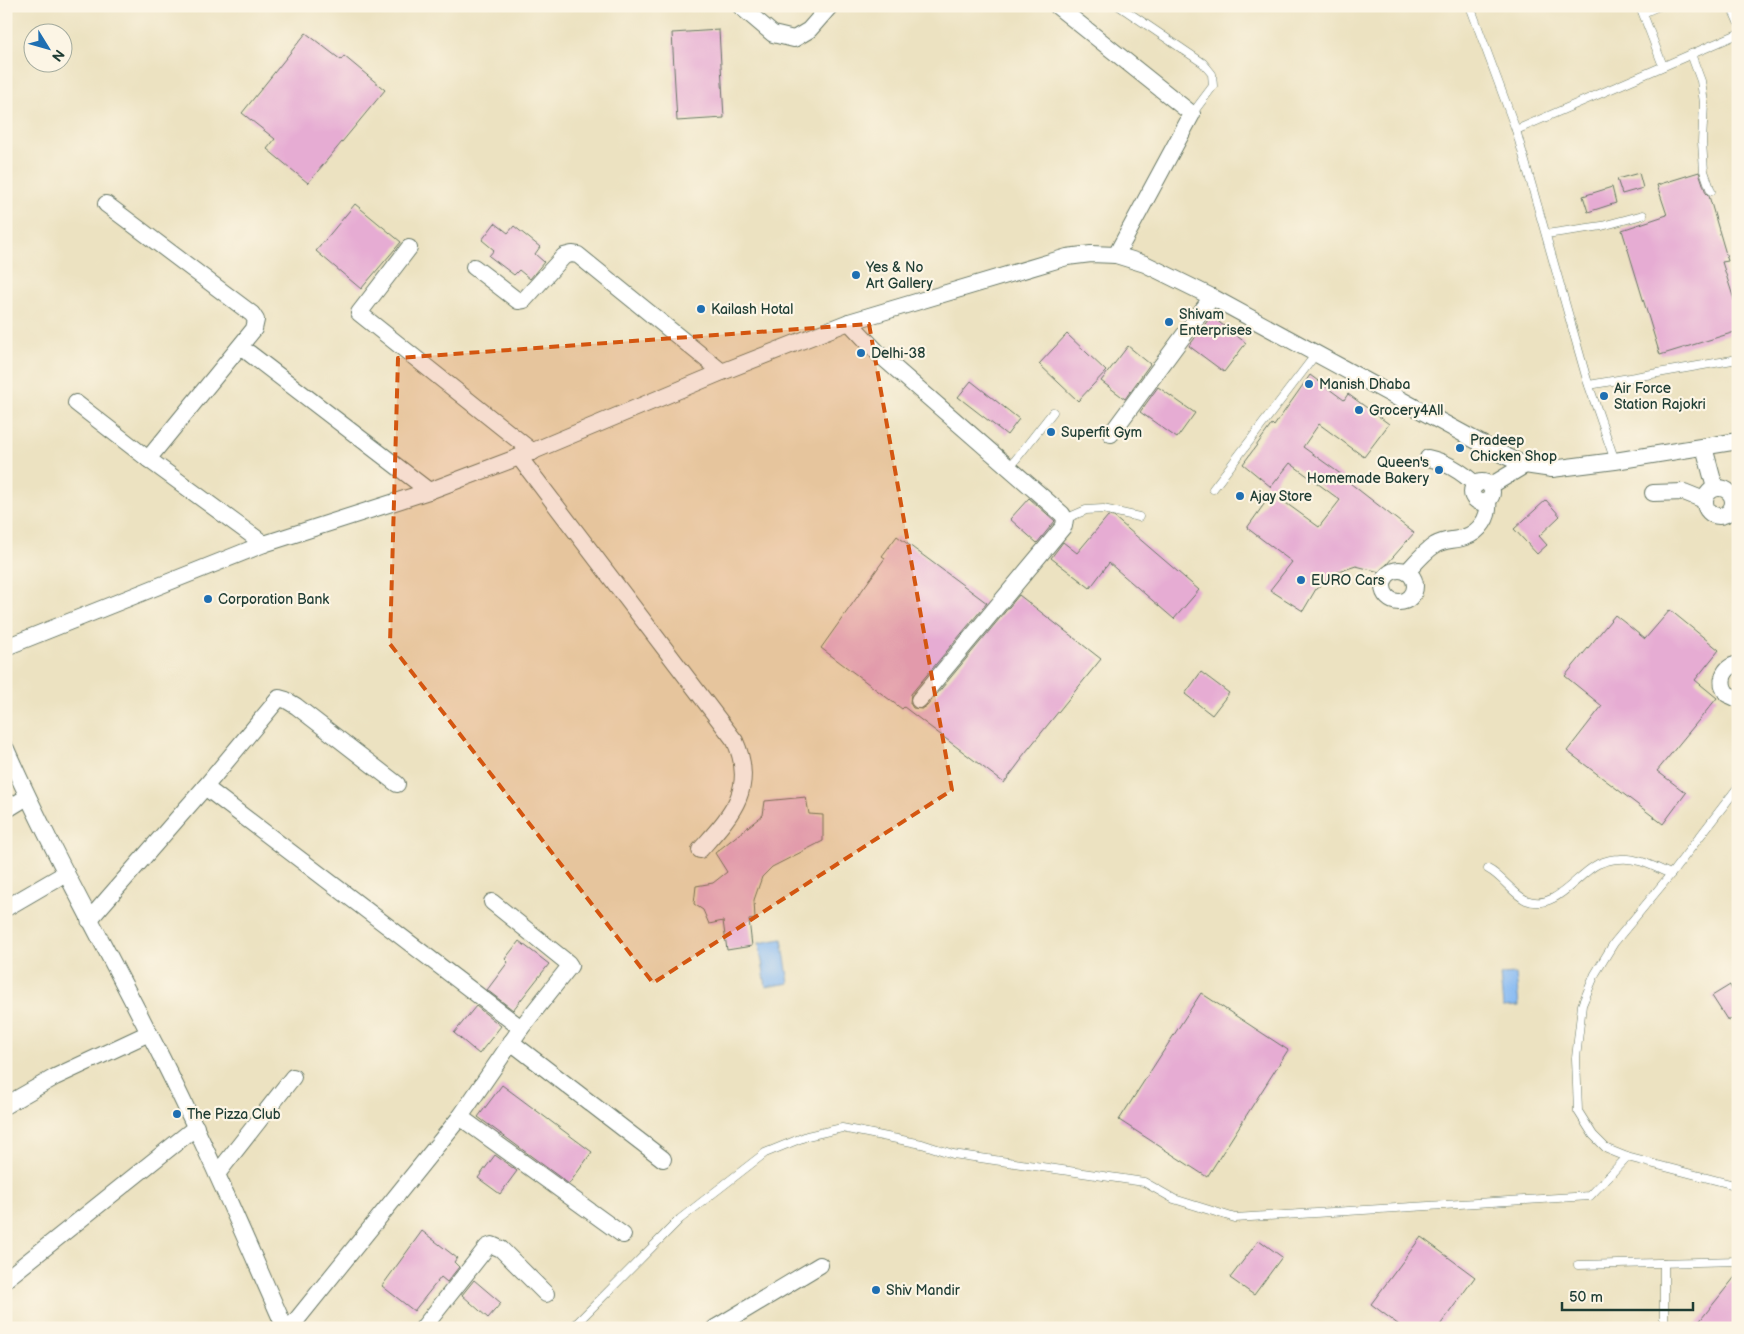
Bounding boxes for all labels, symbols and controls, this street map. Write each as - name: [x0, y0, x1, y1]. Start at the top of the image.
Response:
- north arrow: [22, 22, 72, 72]
- text: N: [48, 46, 68, 65]
- place label: Yes & No Art Gallery: [865, 259, 933, 292]
- marker: Yes & No Art Gallery: [850, 269, 862, 281]
- place label: Kailash Hotal: [711, 301, 793, 318]
- marker: Kailash Hotal: [695, 303, 707, 315]
- place label: Shivam Enterprises: [1179, 306, 1252, 339]
- marker: Shivam Enterprises: [1163, 316, 1175, 328]
- place label: Delhi-38: [871, 345, 925, 362]
- marker: Delhi-38: [855, 347, 867, 359]
- place label: Manish Dhaba: [1319, 376, 1410, 393]
- marker: Manish Dhaba: [1303, 378, 1315, 390]
- place label: Air Force Station Rajokri: [1614, 380, 1706, 413]
- marker: Air Force Station Rajokri: [1598, 390, 1610, 402]
- place label: Grocery4All: [1369, 402, 1443, 419]
- marker: Grocery4All: [1353, 404, 1365, 416]
- place label: Superfit Gym: [1061, 424, 1142, 441]
- marker: Superfit Gym: [1045, 426, 1057, 438]
- place label: Pradeep Chicken Shop: [1470, 432, 1557, 465]
- marker: Pradeep Chicken Shop: [1454, 442, 1466, 454]
- place label: Queen's Homemade Bakery: [1307, 454, 1430, 487]
- marker: Queen's Homemade Bakery: [1433, 464, 1445, 476]
- place label: Ajay Store: [1250, 488, 1312, 505]
- marker: Ajay Store: [1234, 490, 1246, 502]
- place label: EURO Cars: [1311, 572, 1385, 589]
- marker: EURO Cars: [1295, 574, 1307, 586]
- place label: Corporation Bank: [218, 591, 329, 608]
- marker: Corporation Bank: [202, 593, 214, 605]
- place label: The Pizza Club: [187, 1106, 281, 1123]
- marker: The Pizza Club: [171, 1108, 183, 1120]
- scale bar: [1562, 1279, 1693, 1311]
- place label: Shiv Mandir: [886, 1282, 961, 1299]
- marker: Shiv Mandir: [870, 1284, 882, 1296]
- text: 50 m: [1569, 1288, 1603, 1307]

